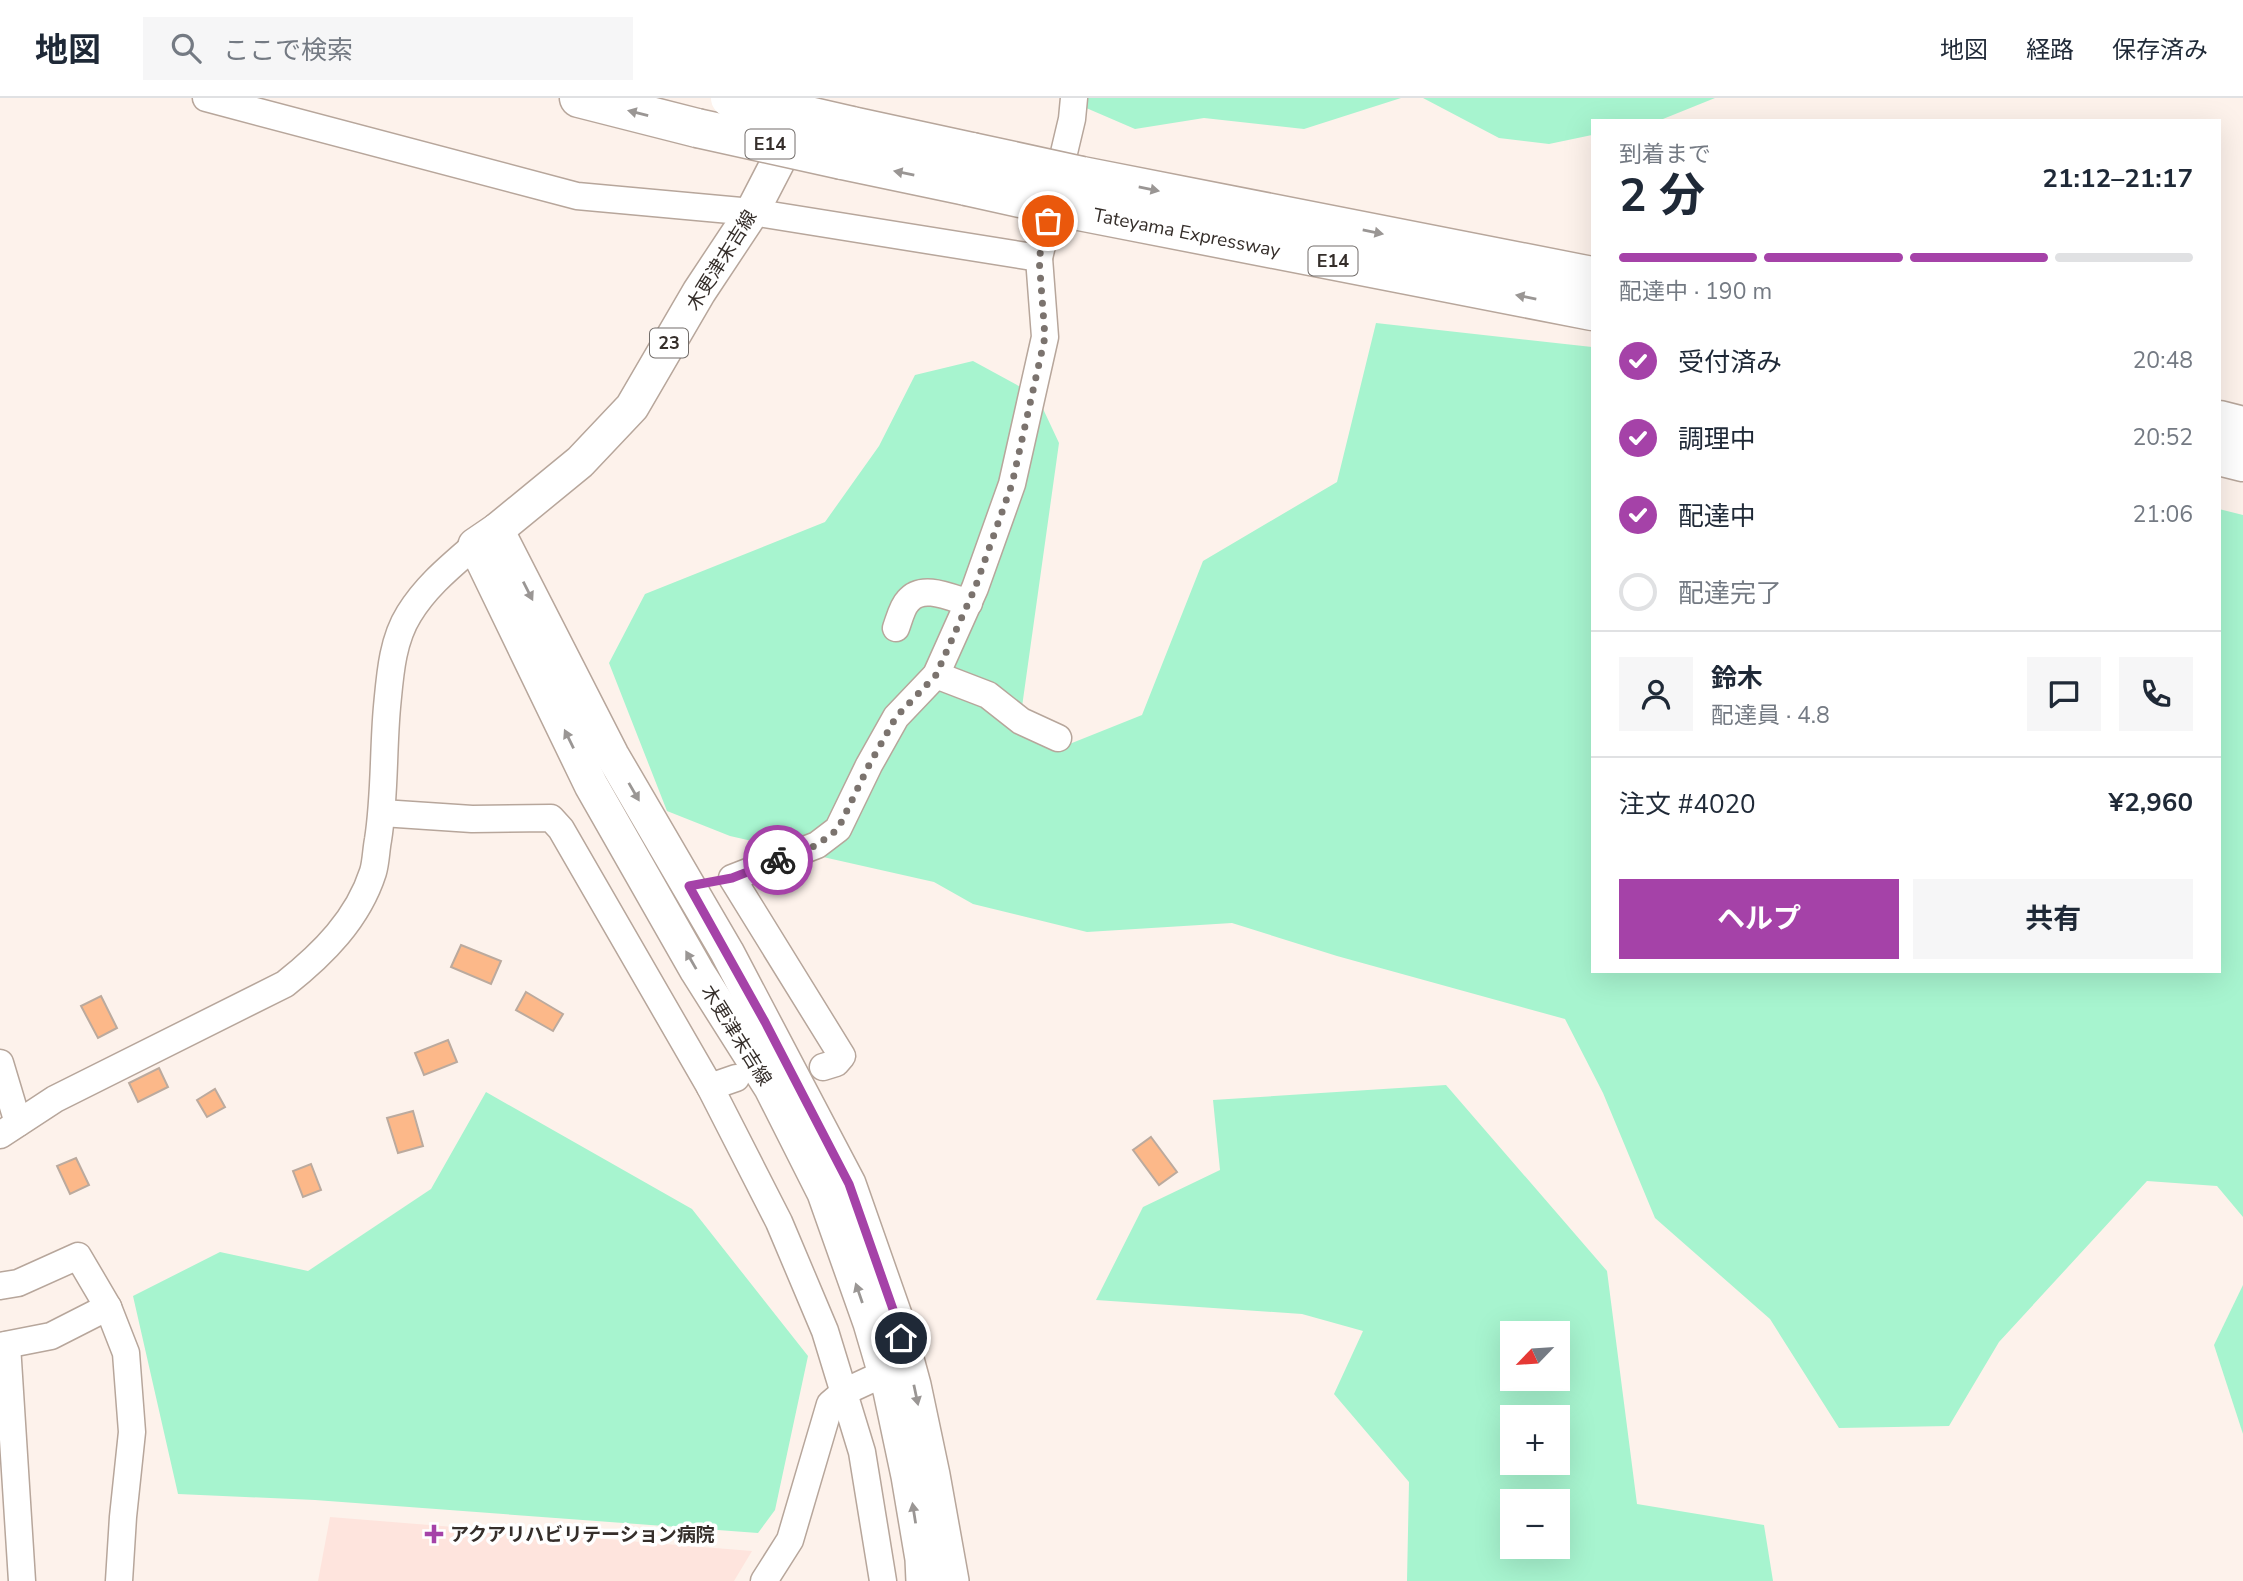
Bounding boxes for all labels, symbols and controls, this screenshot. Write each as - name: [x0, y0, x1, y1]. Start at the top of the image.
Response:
- search box: [143, 17, 633, 80]
- text: 地図: [35, 28, 101, 73]
- icon: search: [167, 29, 205, 67]
- text: ここで検索: [223, 33, 353, 68]
- text: 地図: [1940, 34, 1988, 66]
- text: 経路: [2026, 34, 2074, 66]
- text: 保存済み: [2112, 34, 2208, 66]
- one-way arrow: [627, 107, 649, 118]
- road number: E14: [746, 130, 794, 158]
- text: 到着まで: [1619, 139, 1711, 170]
- text: 21:12–21:17: [2042, 161, 2193, 196]
- text: 2 分: [1619, 164, 1705, 227]
- one-way arrow: [893, 167, 915, 178]
- one-way arrow: [1138, 183, 1160, 194]
- pin: [1018, 191, 1078, 251]
- icon: bag: [1029, 202, 1067, 240]
- street label: Tateyama Expressway: [1091, 202, 1283, 264]
- street label: 木更津末吉線: [681, 205, 763, 316]
- one-way arrow: [1362, 227, 1384, 238]
- road number: E14: [1308, 246, 1358, 276]
- text: 配達中 · 190 m: [1619, 276, 1772, 307]
- one-way arrow: [1515, 292, 1537, 303]
- road number: 23: [650, 328, 688, 358]
- icon: check: [1619, 342, 1657, 380]
- text: 受付済み: [1678, 345, 1782, 380]
- text: 20:48: [2133, 345, 2193, 376]
- icon: check: [1619, 419, 1657, 457]
- text: 調理中: [1678, 422, 1756, 457]
- text: 20:52: [2133, 422, 2193, 453]
- icon: check: [1619, 496, 1657, 534]
- text: 配達中: [1678, 499, 1756, 534]
- text: 21:06: [2133, 499, 2193, 530]
- text: 配達完了: [1678, 576, 1782, 611]
- one-way arrow: [523, 581, 534, 601]
- button: person: [1619, 657, 1693, 731]
- button: chat: [2027, 657, 2101, 731]
- button: phone: [2119, 657, 2193, 731]
- text: 鈴木: [1711, 661, 1763, 696]
- text: 配達員 · 4.8: [1711, 700, 1830, 731]
- one-way arrow: [564, 729, 575, 749]
- one-way arrow: [628, 783, 640, 802]
- text: ¥2,960: [2109, 785, 2193, 820]
- text: 注文 #4020: [1619, 787, 1756, 822]
- courier: [743, 825, 813, 895]
- icon: bike: [759, 841, 797, 879]
- button: ヘルプ: [1619, 879, 1899, 959]
- button: 共有: [1913, 879, 2193, 959]
- one-way arrow: [685, 950, 697, 970]
- street label: 木更津末吉線: [695, 980, 777, 1091]
- one-way arrow: [853, 1282, 864, 1303]
- pin: [871, 1308, 931, 1368]
- icon: home: [882, 1319, 920, 1357]
- north arrow: [1500, 1321, 1570, 1391]
- map controls: [1500, 1321, 1570, 1559]
- one-way arrow: [911, 1384, 922, 1406]
- button: +: [1500, 1405, 1570, 1475]
- button: −: [1500, 1489, 1570, 1559]
- one-way arrow: [908, 1502, 919, 1524]
- place label: アクアリハビリテーション病院: [450, 1522, 715, 1548]
- marker: アクアリハビリテーション病院: [424, 1524, 444, 1544]

